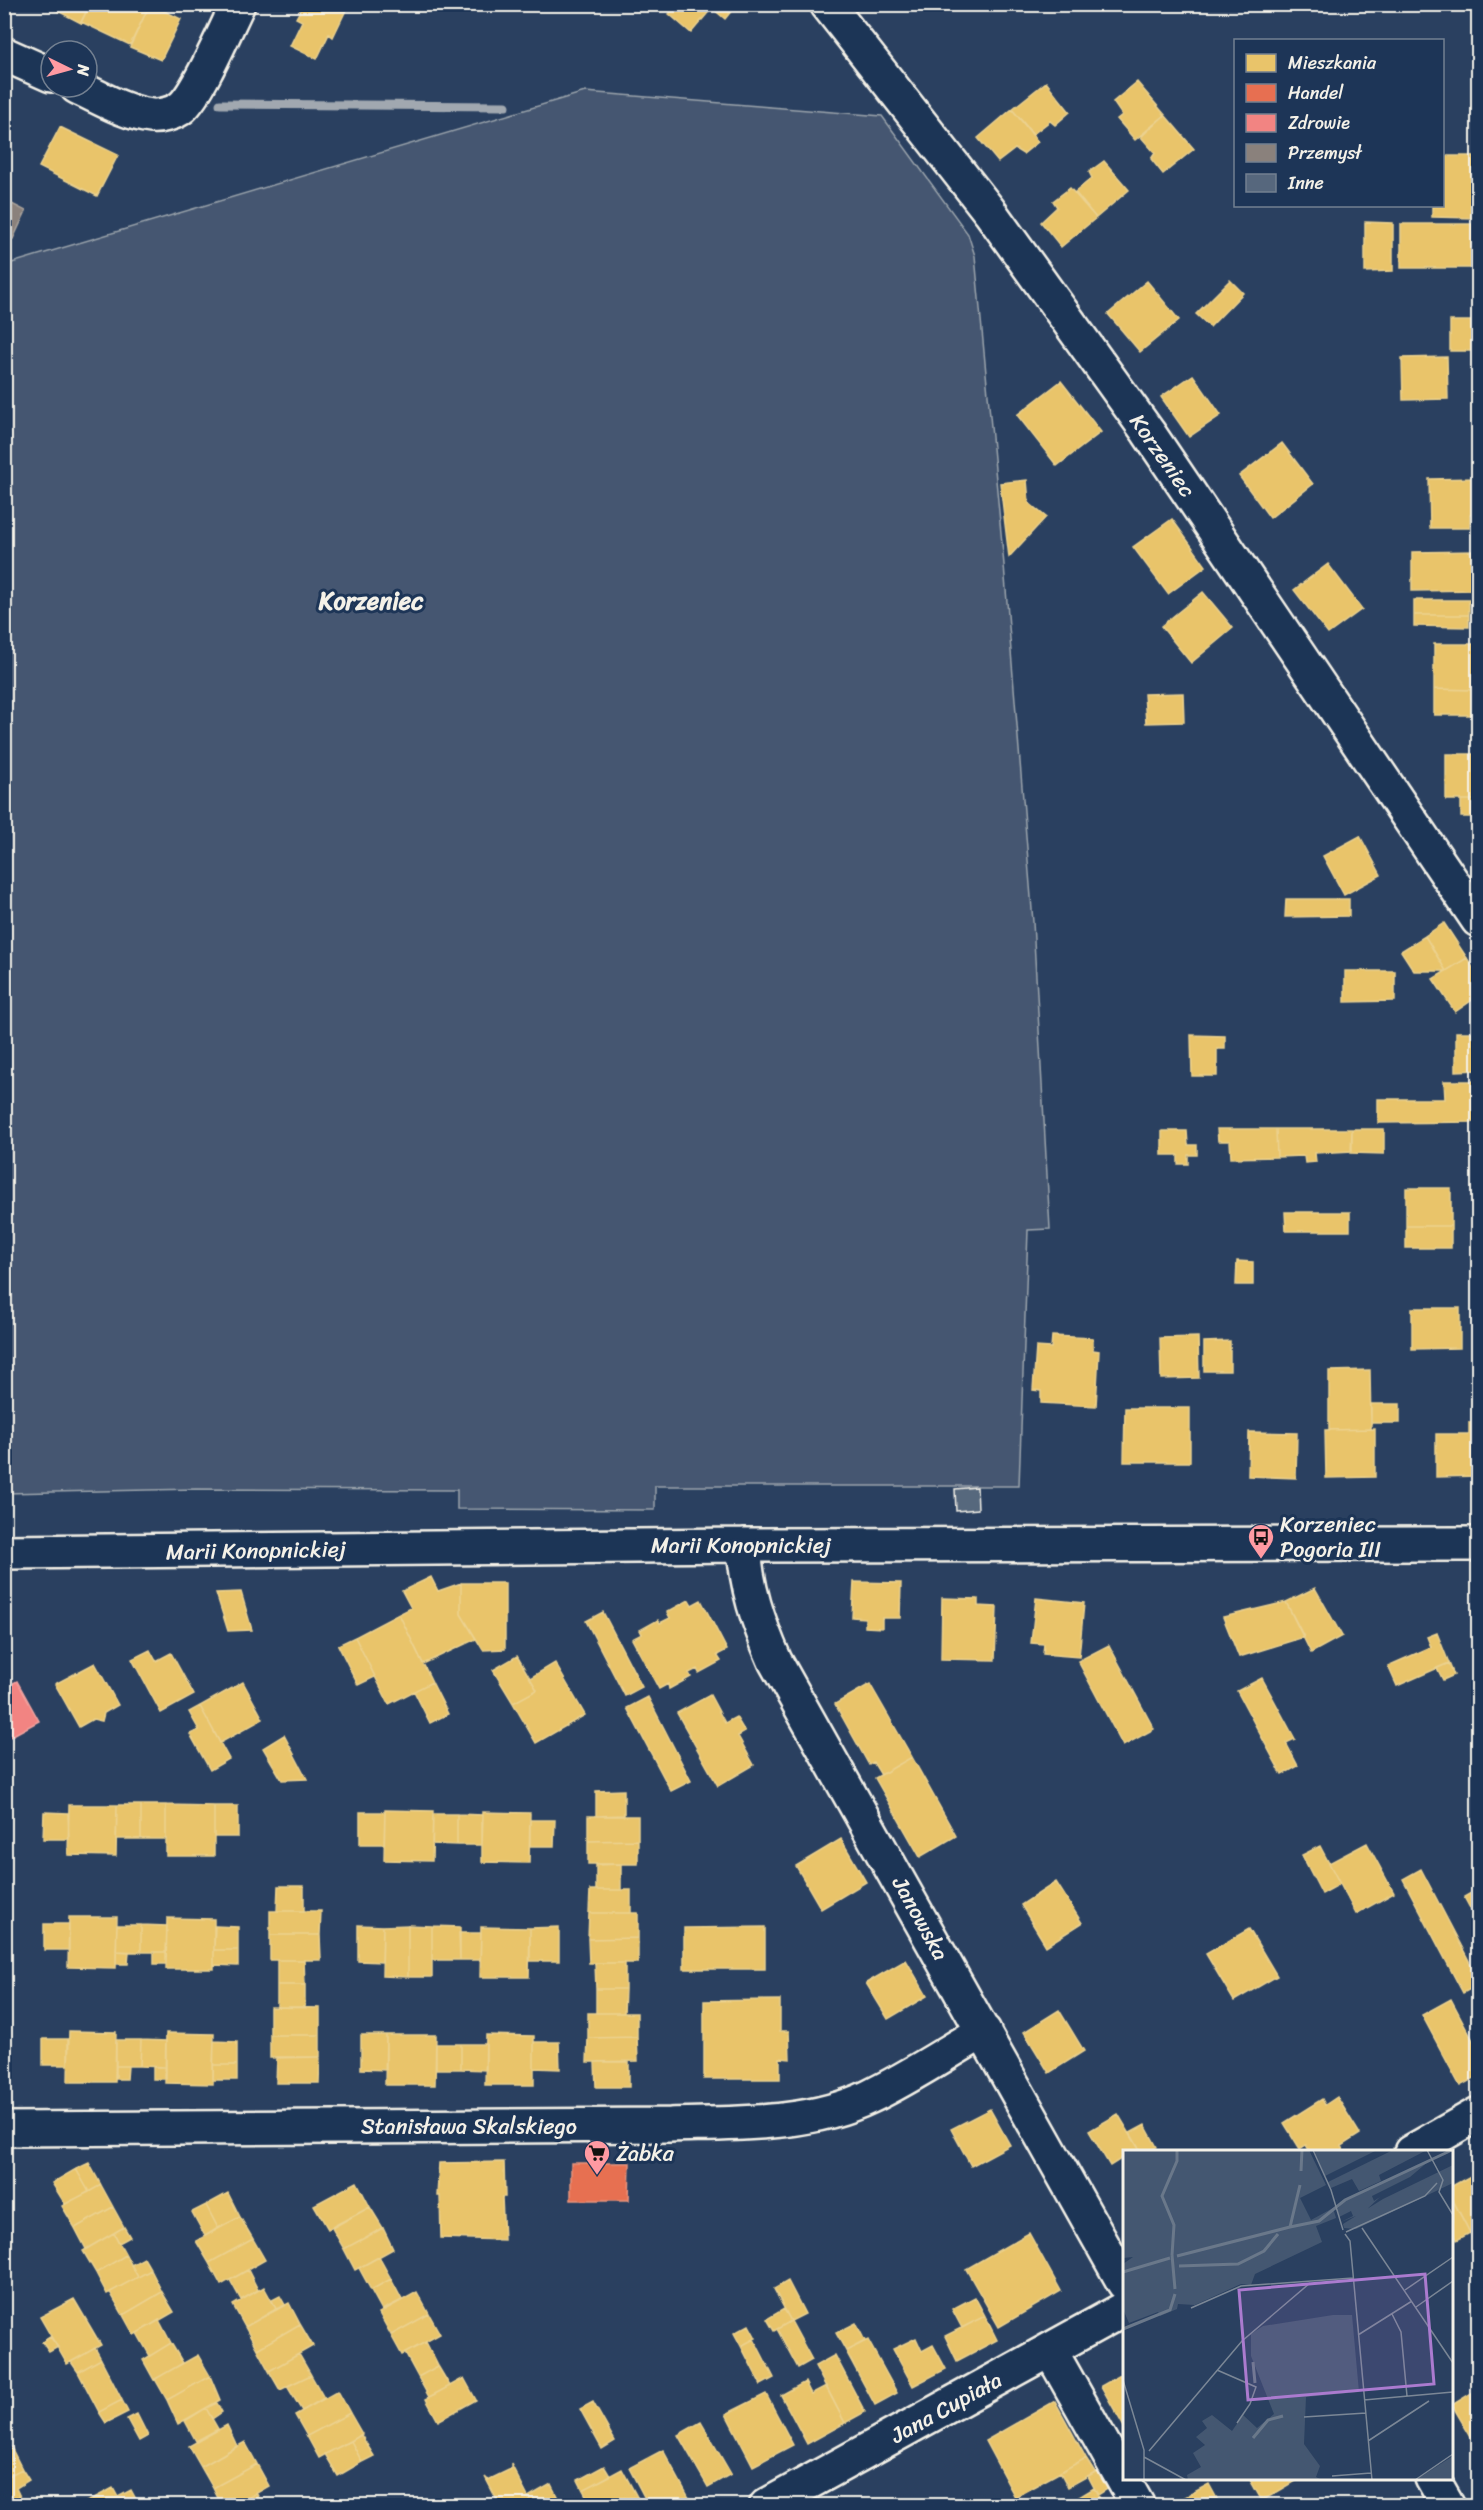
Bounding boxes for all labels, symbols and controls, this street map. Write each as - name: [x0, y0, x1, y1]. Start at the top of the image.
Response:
- north arrow: [39, 39, 99, 99]
- legend: [1234, 39, 1444, 207]
- text: Mieszkania: [1288, 47, 1377, 79]
- text: N: [68, 62, 98, 78]
- text: Handel: [1288, 77, 1344, 109]
- text: Zdrowie: [1288, 107, 1350, 139]
- text: Przemysł: [1288, 137, 1363, 169]
- text: Inne: [1287, 167, 1324, 199]
- street label: Korzeniec: [1119, 405, 1206, 506]
- district label: Korzeniec: [318, 580, 424, 622]
- place label: Korzeniec Pogoria III: [1280, 1505, 1381, 1569]
- bus stop icon: Korzeniec Pogoria III: [1246, 1522, 1276, 1560]
- street label: Marii Konopnickiej: [651, 1526, 832, 1565]
- street label: Marii Konopnickiej: [166, 1529, 347, 1572]
- street label: Janowska: [881, 1868, 960, 1968]
- street label: Stanisława Skalskiego: [361, 2107, 577, 2146]
- place label: Żabka: [616, 2134, 675, 2173]
- supermarket icon: Żabka: [582, 2138, 612, 2176]
- inset map: [1123, 2150, 1453, 2480]
- street label: Jana Cupiała: [882, 2361, 1009, 2455]

